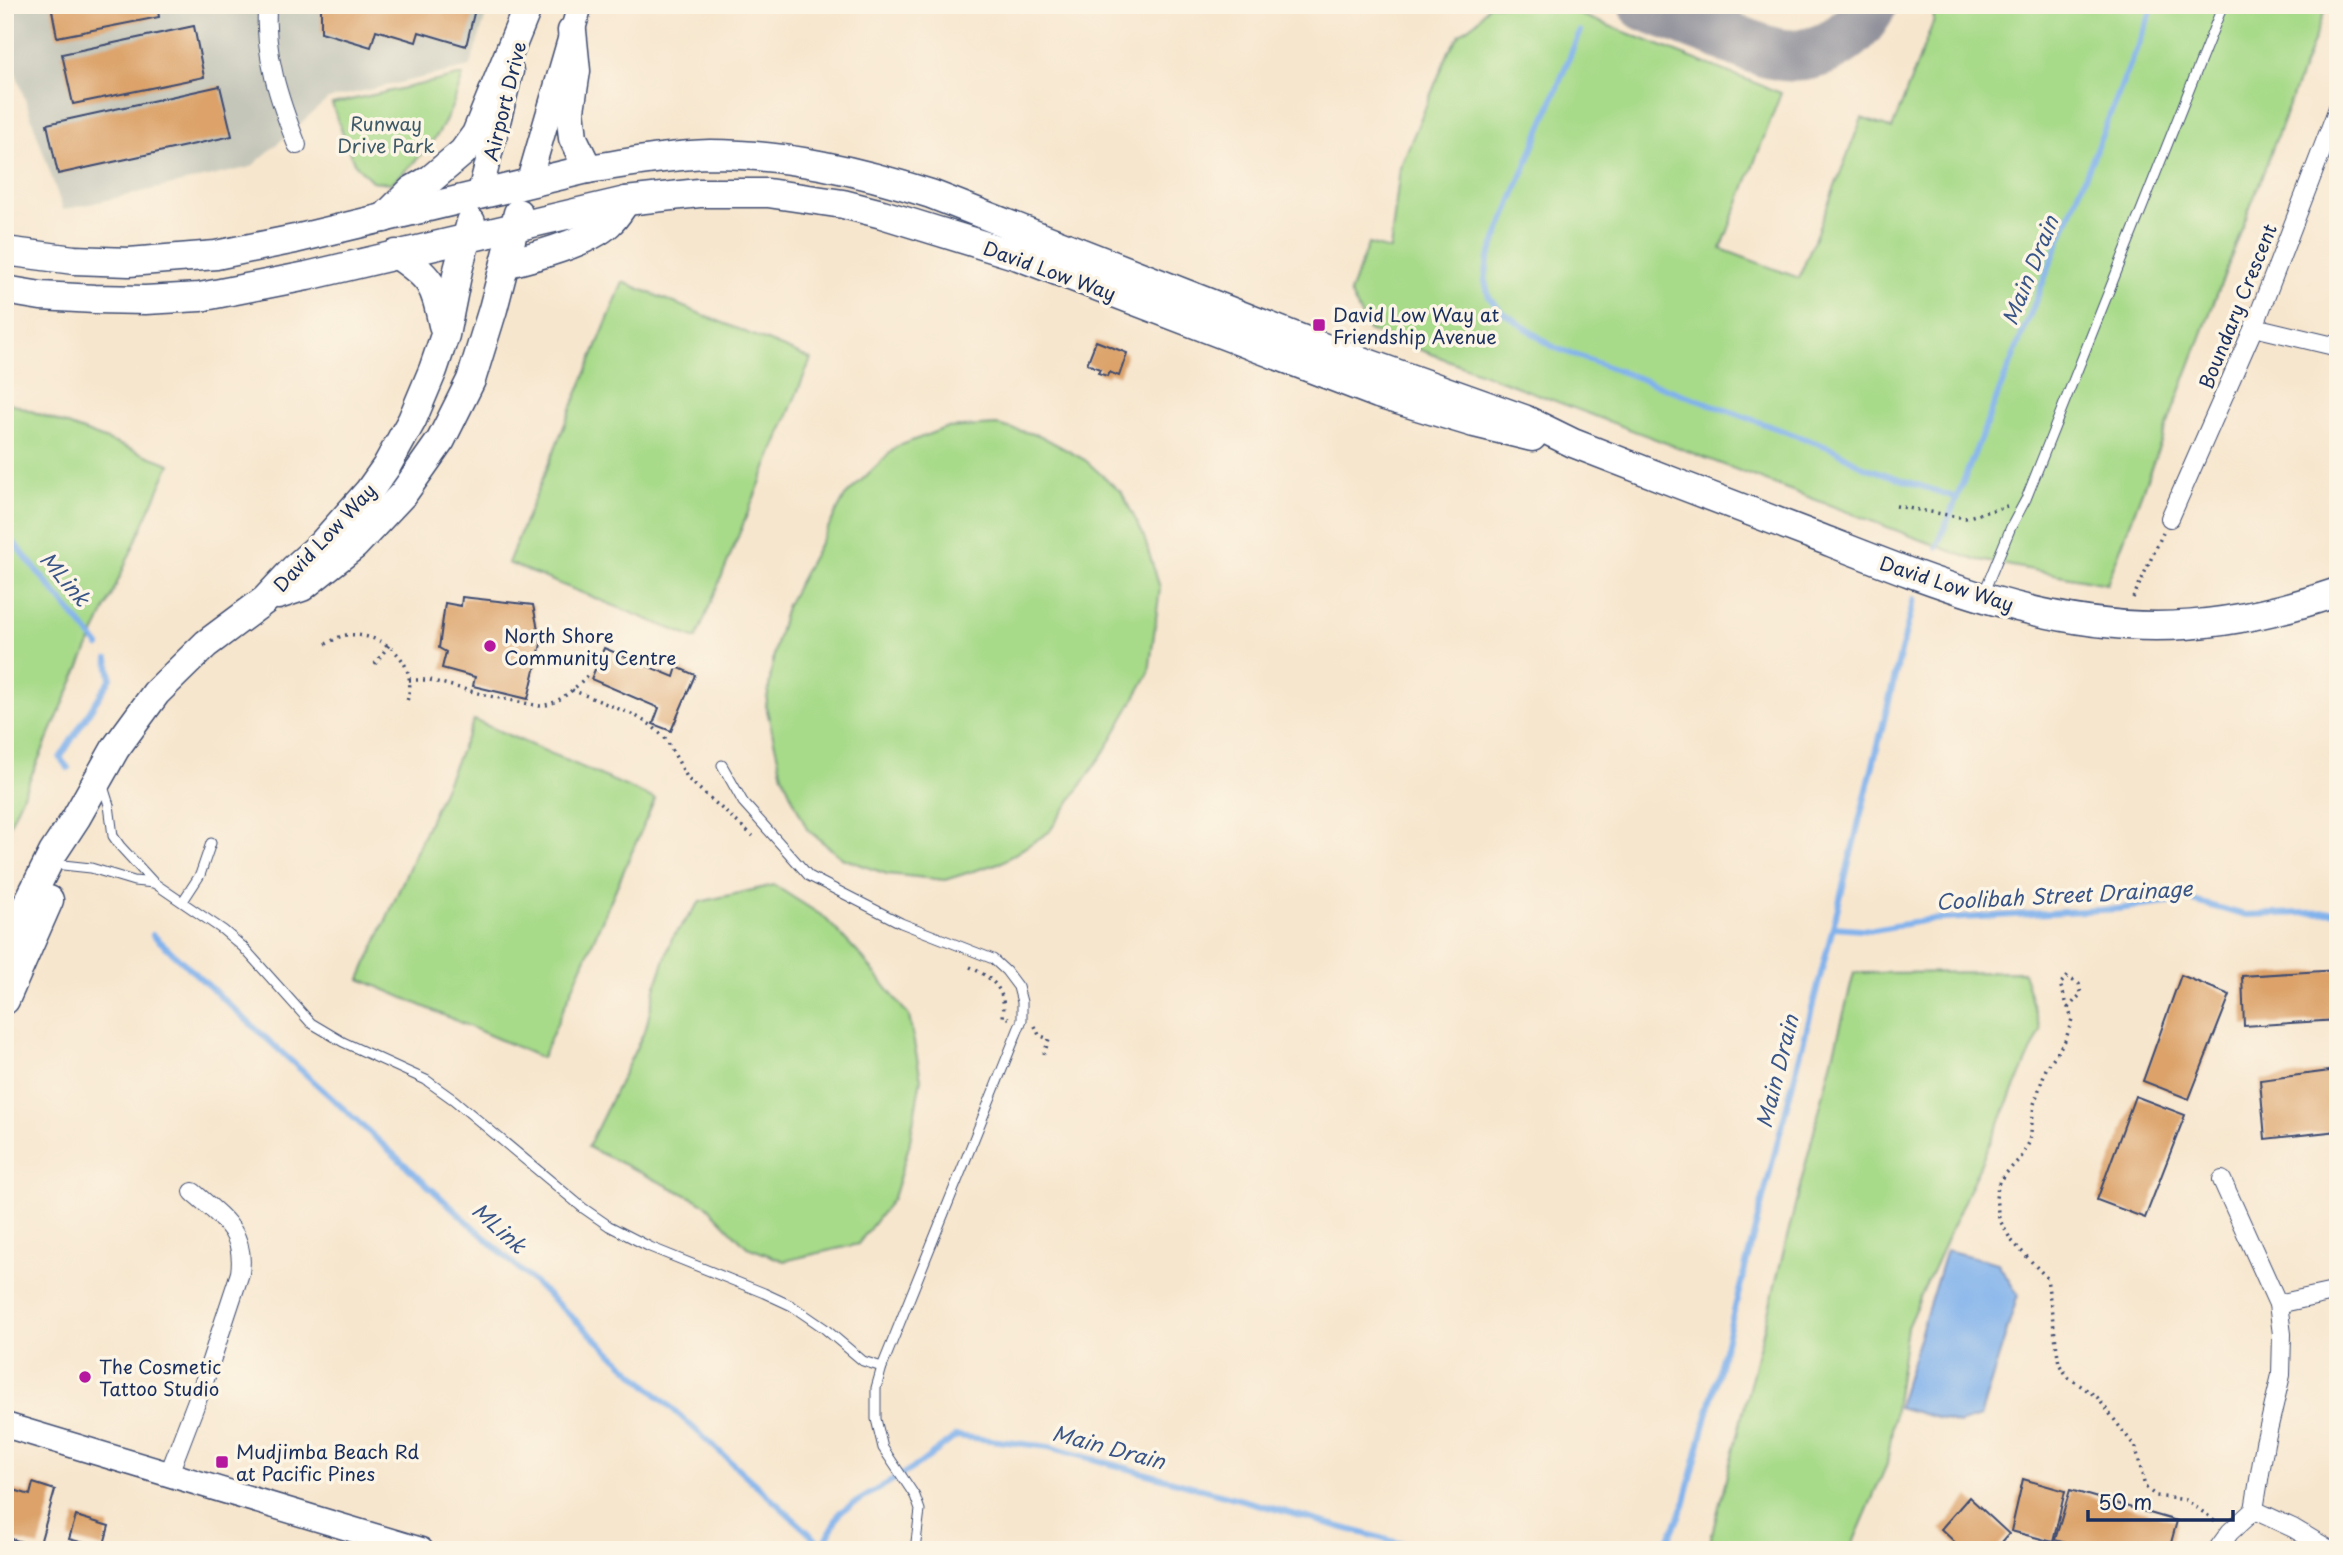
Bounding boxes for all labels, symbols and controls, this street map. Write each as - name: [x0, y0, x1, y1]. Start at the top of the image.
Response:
- street label: Airport Drive: [476, 38, 532, 164]
- park label: Runway Drive Park: [337, 109, 435, 159]
- water label: Main Drain: [1993, 209, 2066, 329]
- street label: Boundary Crescent: [2191, 219, 2283, 393]
- street label: David Low Way: [980, 233, 1120, 307]
- place label: David Low Way at Friendship Avenue: [1333, 300, 1499, 350]
- marker: David Low Way at Friendship Avenue: [1311, 317, 1327, 333]
- street label: David Low Way: [266, 476, 382, 598]
- water label: MLink: [34, 544, 99, 613]
- street label: David Low Way: [1876, 548, 2018, 618]
- place label: North Shore Community Centre: [504, 621, 676, 671]
- marker: North Shore Community Centre: [482, 638, 498, 654]
- water label: Coolibah Street Drainage: [1935, 871, 2195, 917]
- water label: Main Drain: [1747, 1010, 1806, 1131]
- water label: MLink: [466, 1194, 535, 1261]
- place label: The Cosmetic Tattoo Studio: [99, 1352, 221, 1402]
- marker: The Cosmetic Tattoo Studio: [77, 1369, 93, 1385]
- water label: Main Drain: [1049, 1416, 1170, 1477]
- place label: Mudjimba Beach Rd at Pacific Pines: [236, 1437, 419, 1487]
- marker: Mudjimba Beach Rd at Pacific Pines: [214, 1454, 230, 1470]
- scale bar: [2088, 1478, 2233, 1522]
- text: 50 m: [2098, 1485, 2152, 1517]

